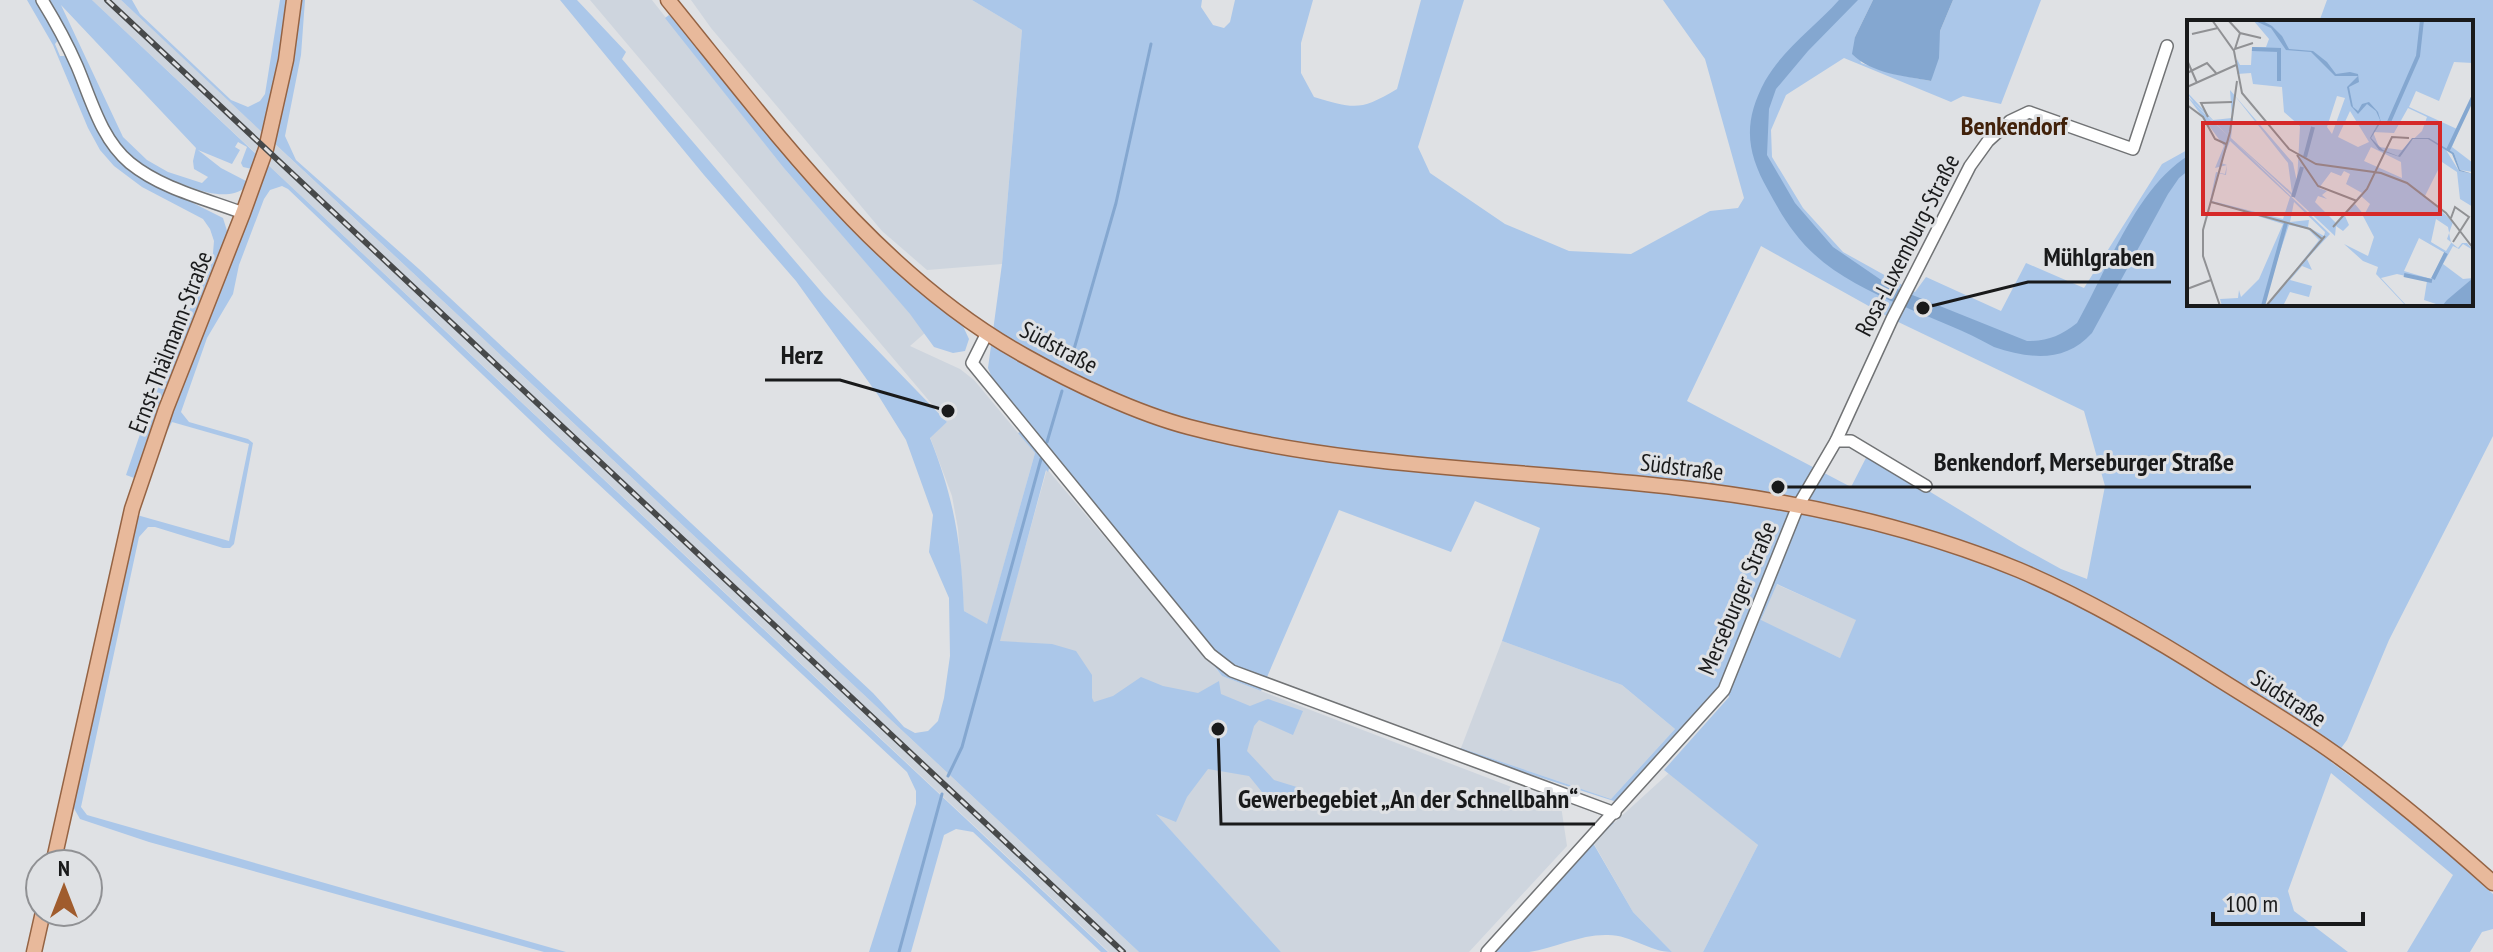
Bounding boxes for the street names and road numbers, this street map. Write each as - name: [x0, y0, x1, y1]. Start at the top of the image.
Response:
- street label: Rosa-Luxemburg-Straße: [1848, 149, 1966, 341]
- street label: Ernst-Thälmann-Straße: [121, 247, 219, 437]
- street label: Südstraße: [1015, 314, 1103, 380]
- street label: Südstraße: [1639, 447, 1725, 487]
- street label: Merseburger Straße: [1691, 517, 1783, 679]
- street label: Südstraße: [2246, 662, 2332, 734]

